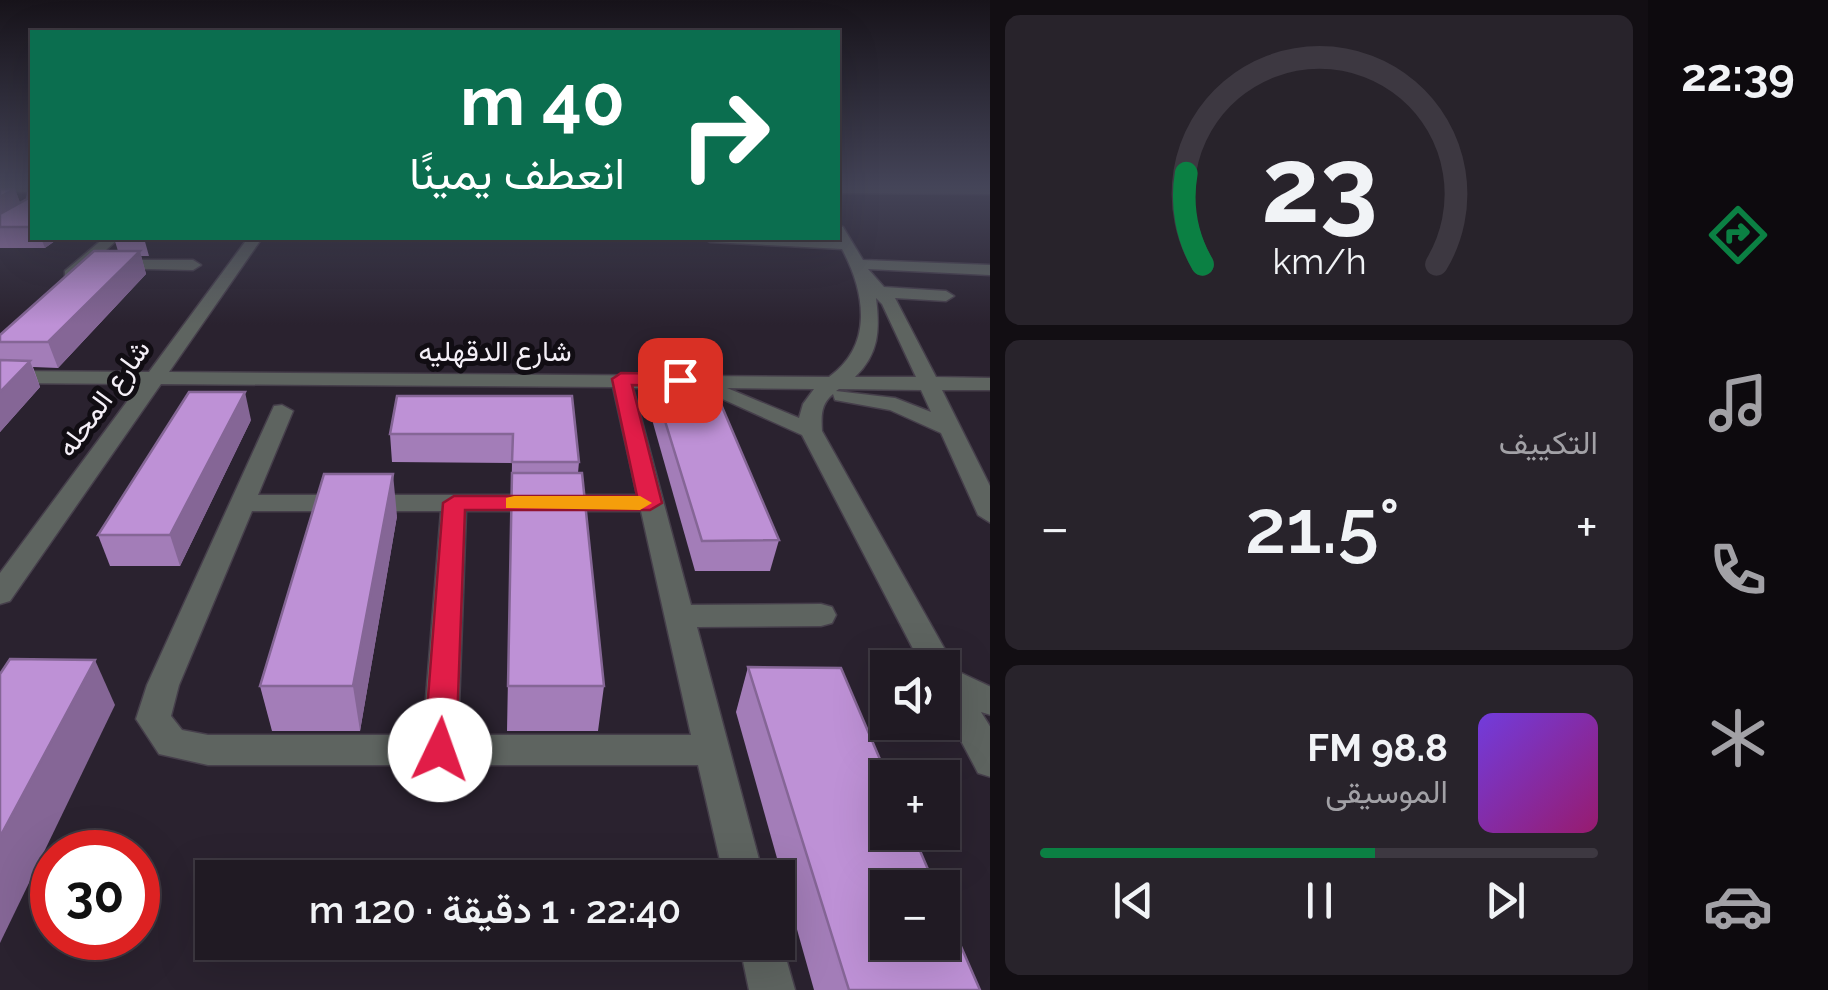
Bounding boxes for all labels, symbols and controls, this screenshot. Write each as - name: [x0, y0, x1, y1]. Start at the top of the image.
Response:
- text: 22:39: [1681, 49, 1795, 102]
- text: 40 m: [460, 59, 625, 141]
- icon: right: [660, 70, 790, 200]
- text: 23: [1261, 124, 1377, 246]
- text: انعطف يمينًا: [409, 147, 625, 200]
- icon: directions: [1703, 200, 1773, 270]
- text: km/h: [1272, 240, 1366, 282]
- street label: شارع المحله: [50, 333, 159, 464]
- street label: شارع الدقهليه: [418, 335, 572, 370]
- pin: [638, 338, 723, 423]
- icon: arrive: [653, 353, 708, 408]
- icon: music: [1703, 368, 1773, 438]
- text: التكييف: [1499, 424, 1598, 461]
- text: 21.5°: [1245, 482, 1400, 571]
- text: −: [1040, 495, 1070, 560]
- text: +: [1575, 495, 1598, 560]
- icon: phone: [1703, 535, 1773, 605]
- map controls: [870, 650, 960, 960]
- button: sound: [870, 650, 960, 740]
- position arrow: [388, 698, 492, 802]
- icon: climate: [1703, 703, 1773, 773]
- text: 98.8 FM: [1307, 725, 1448, 770]
- button: +: [870, 760, 960, 850]
- text: الموسيقى: [1325, 773, 1448, 810]
- speed limit sign: 30: [30, 830, 160, 960]
- button: −: [870, 870, 960, 960]
- icon: car: [1703, 871, 1773, 941]
- icon: previous: [1106, 873, 1161, 928]
- icon: pause: [1292, 873, 1347, 928]
- icon: next: [1478, 873, 1533, 928]
- text: 22:40 · 1 دقيقة · 120 m: [309, 887, 681, 932]

